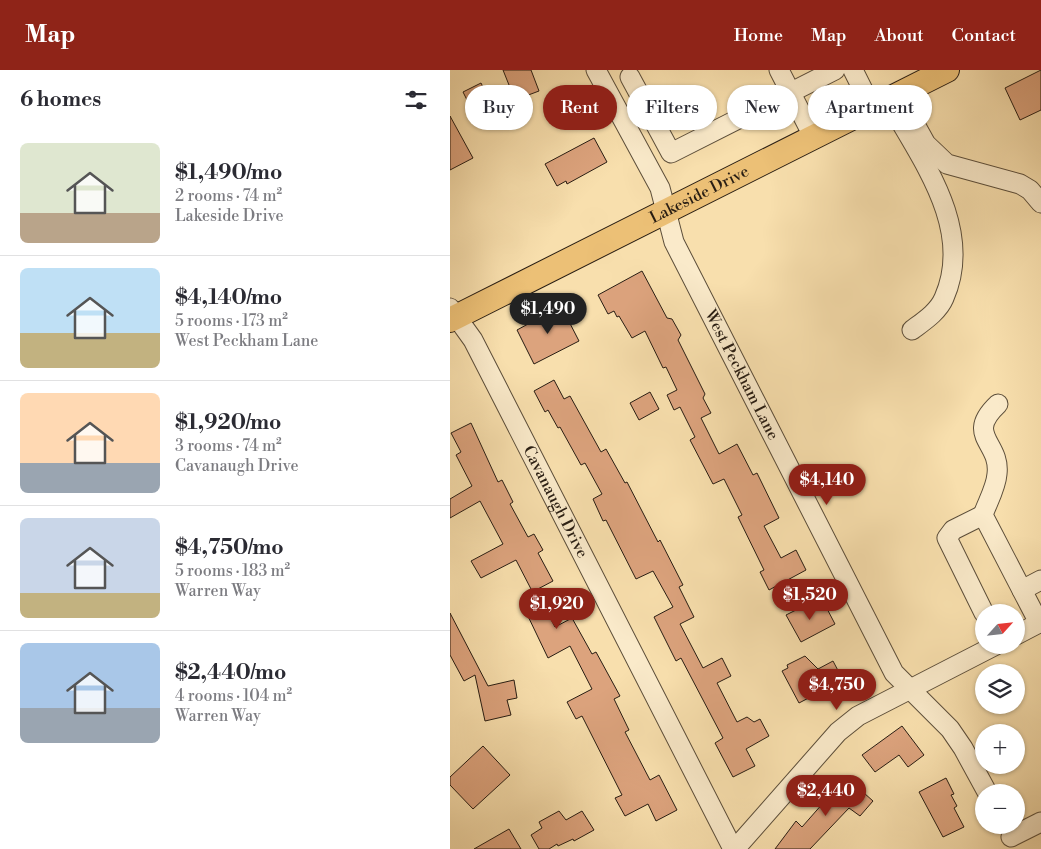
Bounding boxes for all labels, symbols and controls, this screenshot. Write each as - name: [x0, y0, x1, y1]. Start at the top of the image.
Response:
- text: Map: [25, 20, 75, 50]
- text: Home: [734, 24, 783, 47]
- text: Map: [811, 24, 847, 47]
- text: About: [875, 24, 924, 47]
- text: Contact: [952, 24, 1016, 47]
- chip: Buy: [465, 85, 533, 130]
- chip: Rent: [543, 85, 617, 130]
- chip: Filters: [627, 85, 717, 130]
- chip: New: [727, 85, 798, 130]
- chip: Apartment: [808, 85, 932, 130]
- icon: filters: [402, 86, 430, 114]
- text: 6 homes: [20, 87, 101, 113]
- text: $1,490/mo: [175, 160, 282, 186]
- street label: Lakeside Drive: [646, 161, 752, 228]
- icon: home: [60, 163, 120, 223]
- text: 2 rooms · 74 m²: [175, 186, 282, 206]
- text: Lakeside Drive: [175, 206, 283, 226]
- text: $4,140/mo: [175, 285, 282, 311]
- icon: home: [60, 288, 120, 348]
- pin: $1,490: [507, 292, 589, 335]
- text: $1,490: [521, 299, 575, 319]
- street label: West Peckham Lane: [700, 305, 783, 443]
- text: 5 rooms · 173 m²: [175, 311, 288, 331]
- text: West Peckham Lane: [175, 331, 318, 351]
- text: $1,920/mo: [175, 410, 281, 436]
- icon: home: [60, 413, 120, 473]
- text: 3 rooms · 74 m²: [175, 436, 282, 456]
- street label: Cavanaugh Drive: [519, 442, 593, 561]
- text: Cavanaugh Drive: [175, 456, 299, 476]
- pin: $4,140: [786, 464, 868, 506]
- text: $4,140: [800, 470, 854, 490]
- text: $4,750/mo: [175, 535, 284, 561]
- icon: home: [60, 538, 120, 598]
- text: 5 rooms · 183 m²: [175, 561, 290, 581]
- pin: $1,520: [769, 578, 851, 621]
- text: Warren Way: [175, 581, 261, 601]
- text: $1,520: [783, 585, 837, 605]
- pin: $1,920: [516, 588, 598, 630]
- text: $1,920: [530, 594, 584, 614]
- north arrow: [975, 604, 1025, 654]
- map controls: [975, 604, 1025, 834]
- text: $2,440/mo: [175, 660, 286, 686]
- icon: home: [60, 663, 120, 723]
- button: layers: [975, 664, 1025, 714]
- pin: $4,750: [796, 668, 878, 711]
- text: $4,750: [809, 675, 865, 695]
- text: 4 rooms · 104 m²: [175, 686, 292, 706]
- text: Warren Way: [175, 706, 261, 726]
- button: +: [975, 724, 1025, 774]
- pin: $2,440: [785, 774, 867, 817]
- text: $2,440: [797, 781, 855, 801]
- button: −: [975, 784, 1025, 834]

